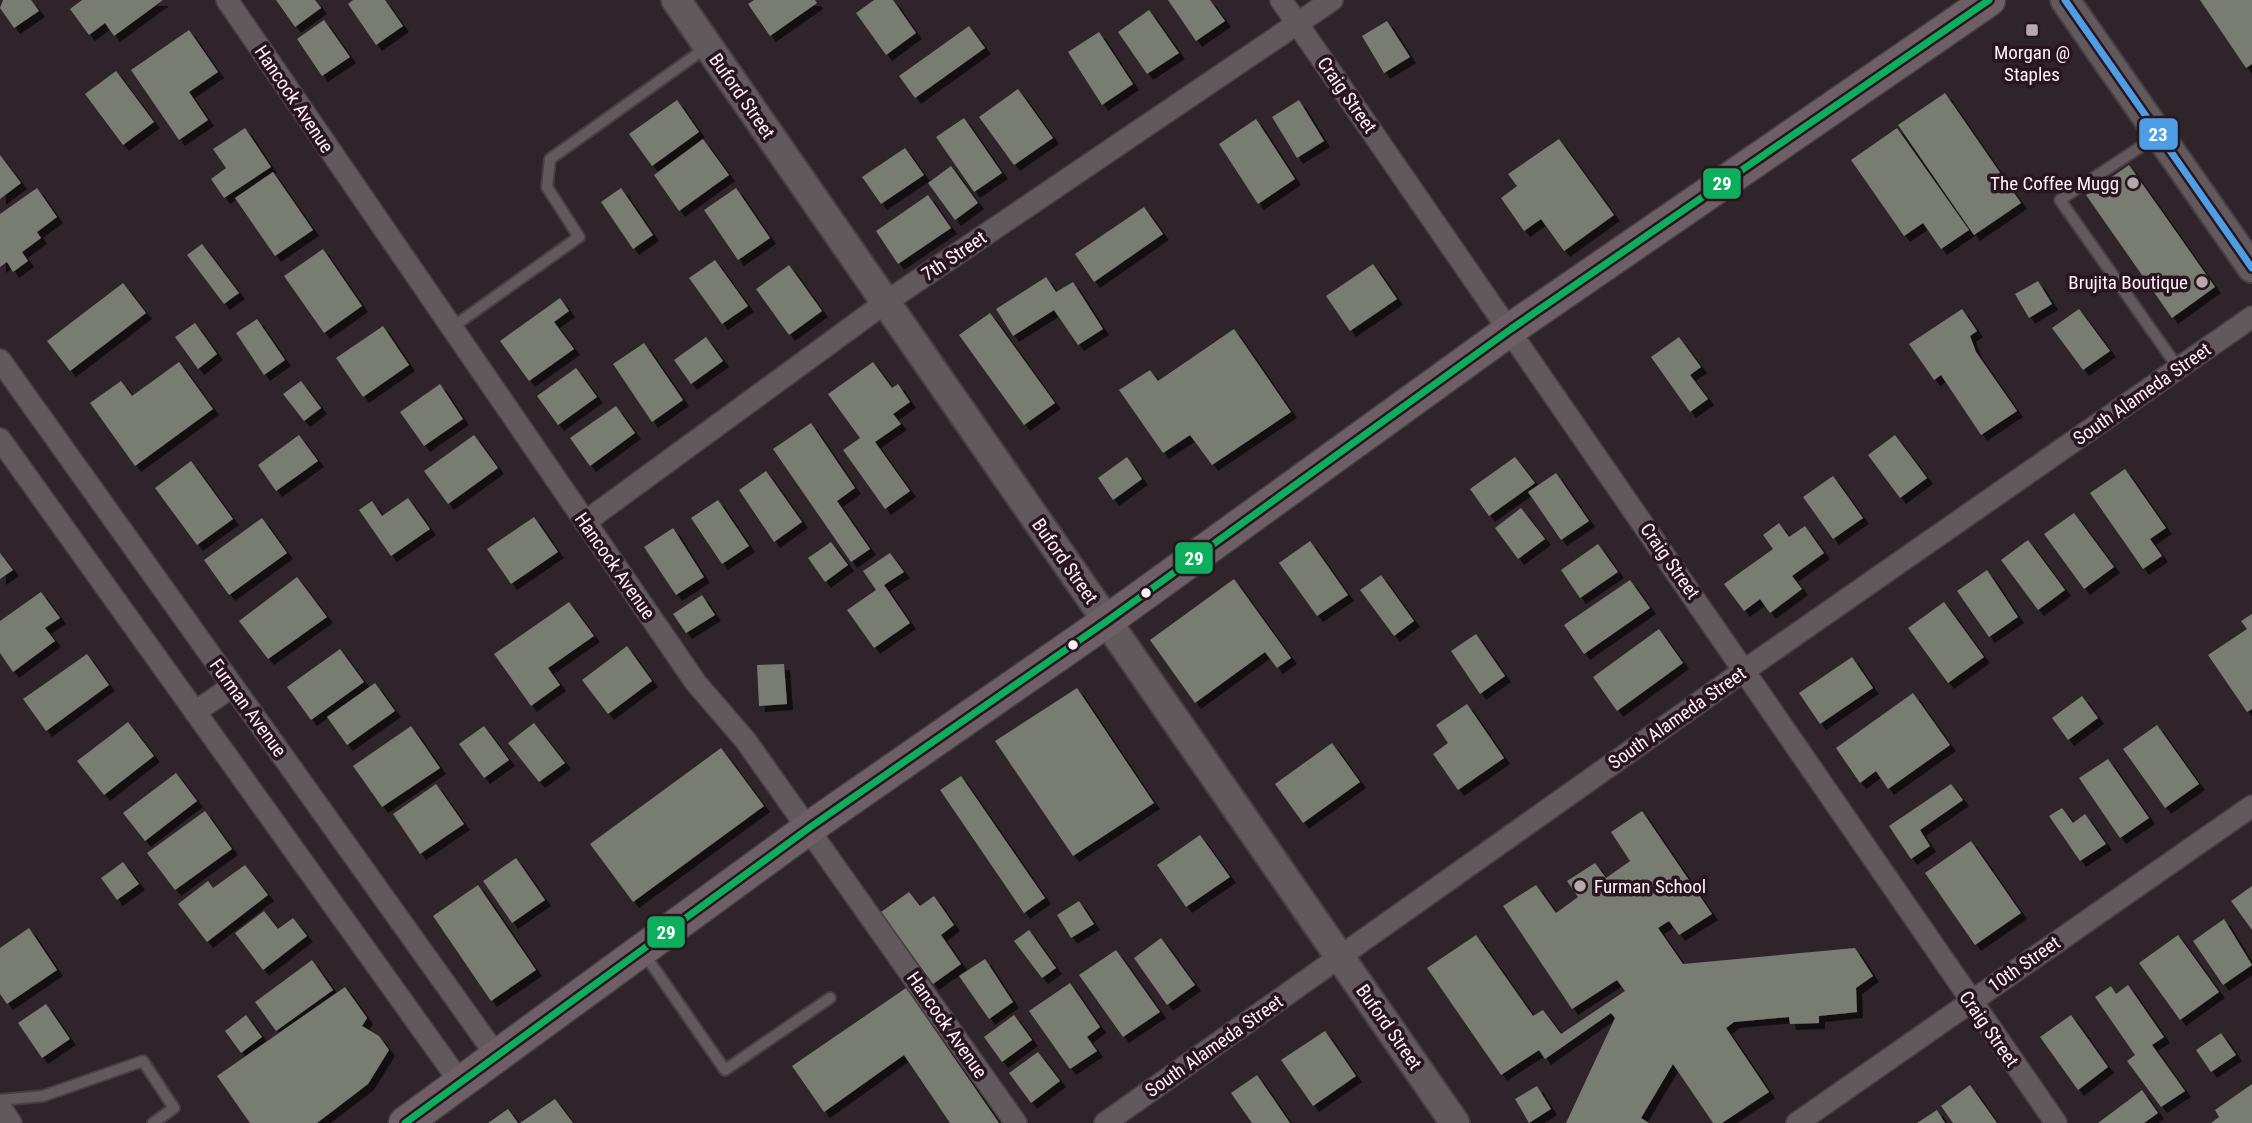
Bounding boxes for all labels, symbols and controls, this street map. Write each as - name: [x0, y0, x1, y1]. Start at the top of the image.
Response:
- marker: Morgan @ Staples: [2024, 22, 2040, 38]
- street label: Hancock Avenue: [250, 41, 338, 157]
- place label: Morgan @ Staples: [1994, 41, 2070, 86]
- street label: Buford Street: [704, 49, 780, 143]
- street label: Craig Street: [1312, 52, 1382, 138]
- line badge: 23: [2138, 117, 2179, 151]
- text: 23: [2148, 123, 2168, 146]
- line badge: 29: [1702, 167, 1742, 200]
- text: 29: [1712, 172, 1732, 195]
- place label: The Coffee Mugg: [1990, 172, 2119, 195]
- marker: The Coffee Mugg: [2125, 175, 2141, 191]
- street label: 7th Street: [917, 226, 991, 286]
- place label: Brujita Boutique: [2068, 271, 2188, 294]
- marker: Brujita Boutique: [2194, 274, 2210, 290]
- street label: South Alameda Street: [2069, 338, 2215, 450]
- street label: Hancock Avenue: [570, 508, 660, 624]
- street label: Buford Street: [1027, 514, 1103, 608]
- street label: Craig Street: [1635, 518, 1705, 604]
- line badge: 29: [1174, 541, 1214, 575]
- text: 29: [1184, 547, 1204, 570]
- unlabelled marker: [1139, 586, 1153, 600]
- unlabelled marker: [1066, 638, 1080, 652]
- street label: Furman Avenue: [205, 654, 291, 762]
- street label: South Alameda Street: [1604, 662, 1750, 774]
- place label: Furman School: [1594, 875, 1706, 898]
- marker: Furman School: [1572, 878, 1588, 894]
- line badge: 29: [646, 915, 686, 949]
- text: 29: [656, 921, 676, 944]
- street label: 10th Street: [1984, 931, 2064, 997]
- street label: Hancock Avenue: [902, 967, 992, 1083]
- street label: Buford Street: [1351, 980, 1427, 1074]
- street label: Craig Street: [1954, 986, 2024, 1072]
- street label: South Alameda Street: [1141, 990, 1287, 1102]

